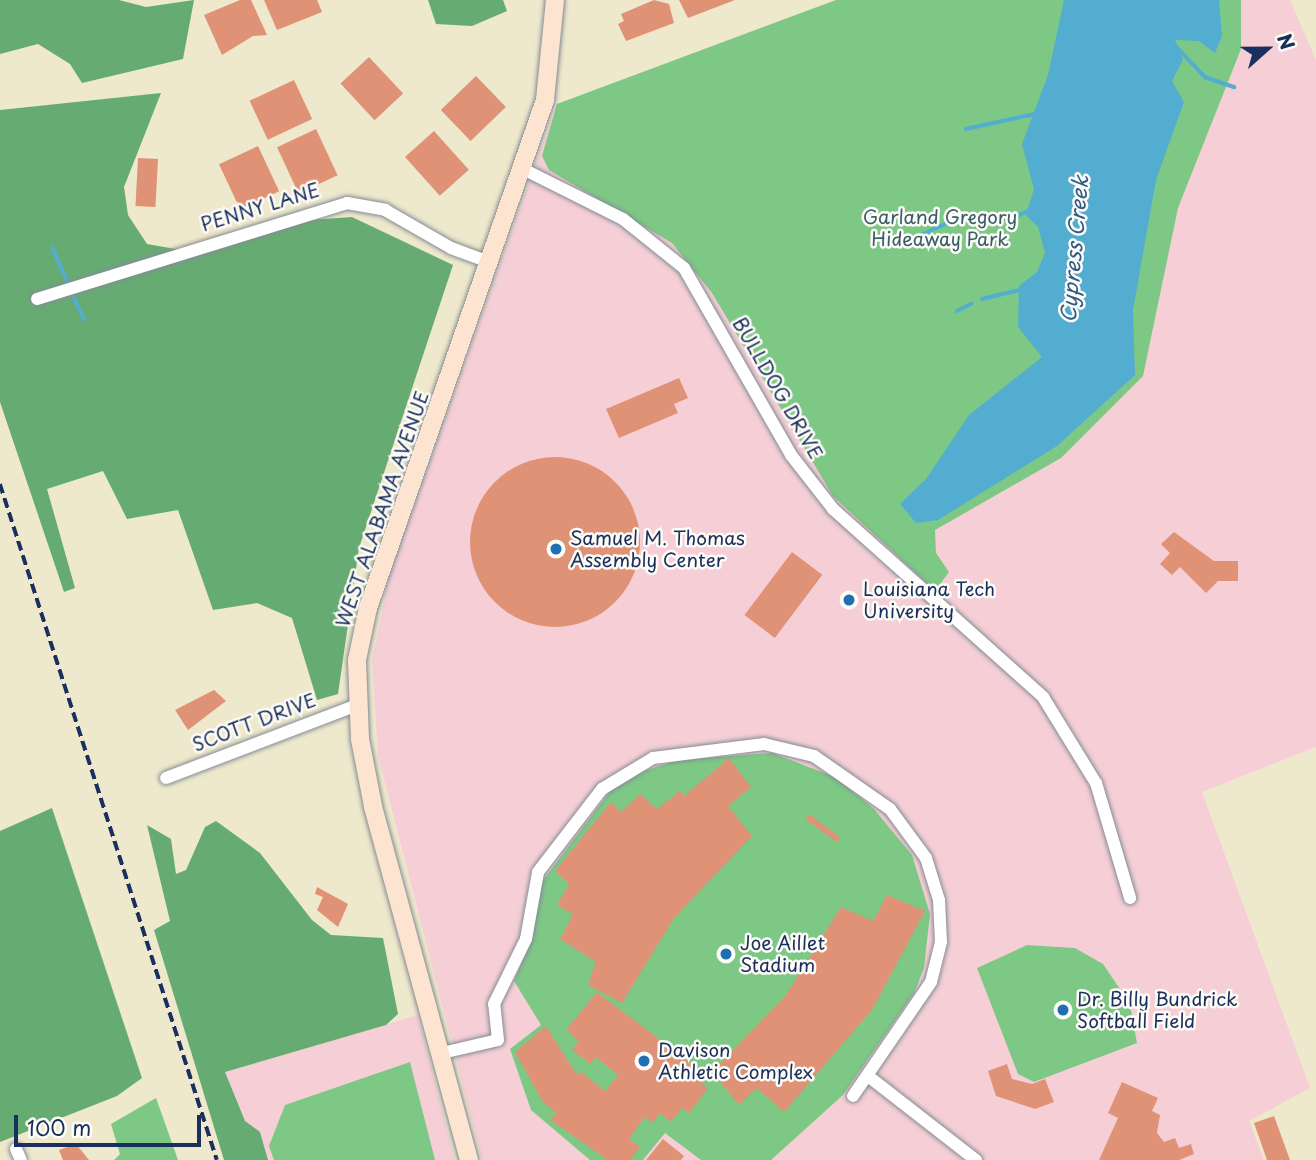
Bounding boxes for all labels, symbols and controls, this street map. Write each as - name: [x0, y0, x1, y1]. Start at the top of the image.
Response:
- north arrow: [1232, 14, 1302, 84]
- text: N: [1271, 29, 1302, 54]
- water label: Cypress Creek: [1054, 174, 1092, 324]
- street label: PENNY LANE: [197, 178, 323, 236]
- park label: Garland Gregory Hideaway Park: [862, 206, 1018, 250]
- street label: BULLDOG DRIVE: [728, 313, 828, 463]
- street label: WEST ALABAMA AVENUE: [331, 389, 433, 629]
- place label: Samuel M. Thomas Assembly Center: [570, 527, 746, 571]
- marker: Samuel M. Thomas Assembly Center: [548, 541, 564, 557]
- place label: Louisiana Tech University: [863, 578, 996, 622]
- marker: Louisiana Tech University: [841, 592, 857, 608]
- street label: SCOTT DRIVE: [189, 688, 319, 756]
- place label: Joe Aillet Stadium: [740, 932, 826, 976]
- marker: Joe Aillet Stadium: [718, 946, 734, 962]
- place label: Dr. Billy Bundrick Softball Field: [1077, 988, 1239, 1032]
- marker: Dr. Billy Bundrick Softball Field: [1055, 1002, 1071, 1018]
- place label: Davison Athletic Complex: [658, 1039, 813, 1083]
- marker: Davison Athletic Complex: [636, 1053, 652, 1069]
- scale bar: [18, 1100, 205, 1144]
- text: 100 m: [27, 1111, 91, 1143]

